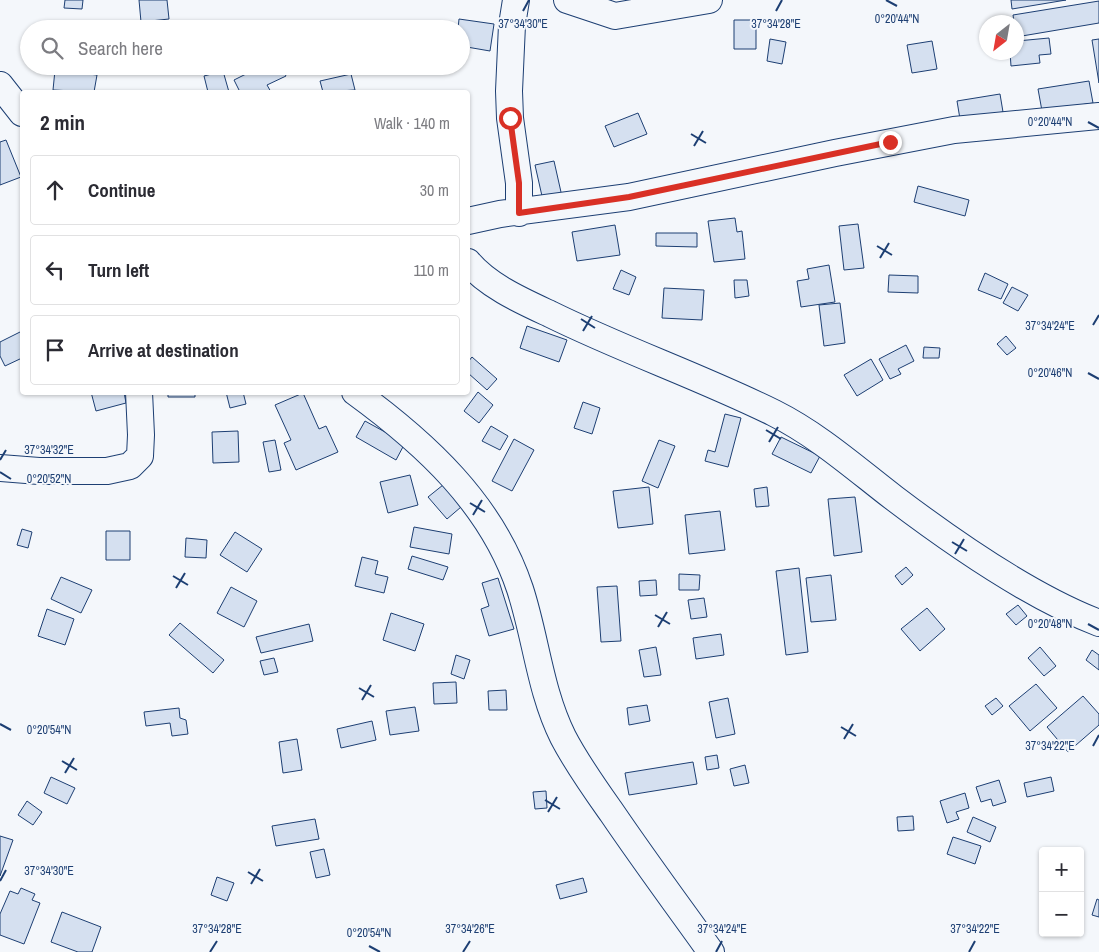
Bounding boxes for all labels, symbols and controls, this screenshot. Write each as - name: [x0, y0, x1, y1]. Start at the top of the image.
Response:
- text: 0°20'44"N: [875, 11, 919, 27]
- north arrow: [979, 15, 1024, 60]
- text: 37°34'30"E: [498, 16, 548, 32]
- text: 37°34'28"E: [751, 16, 801, 32]
- search box: [20, 20, 470, 75]
- icon: search: [38, 34, 66, 62]
- text: Search here: [78, 35, 163, 61]
- route start: [499, 107, 522, 130]
- text: 2 min: [40, 108, 85, 137]
- text: Walk · 140 m: [374, 112, 450, 134]
- text: 0°20'44"N: [1028, 114, 1072, 130]
- route end: [879, 131, 902, 154]
- icon: ahead: [41, 176, 69, 204]
- text: Continue: [88, 177, 156, 203]
- text: 30 m: [420, 179, 449, 201]
- icon: left: [41, 256, 69, 284]
- text: Turn left: [88, 257, 149, 283]
- text: 110 m: [413, 259, 449, 281]
- text: 37°34'24"E: [1025, 318, 1075, 334]
- icon: arrive: [41, 336, 69, 364]
- text: Arrive at destination: [88, 337, 239, 363]
- text: 0°20'46"N: [1028, 365, 1072, 381]
- text: 37°34'32"E: [24, 442, 74, 458]
- text: 0°20'52"N: [27, 471, 71, 487]
- text: 0°20'48"N: [1028, 616, 1072, 632]
- text: 0°20'54"N: [27, 722, 71, 738]
- text: 37°34'22"E: [1025, 738, 1075, 754]
- map controls: [1039, 847, 1084, 937]
- button: +: [1039, 847, 1084, 892]
- text: 37°34'30"E: [24, 863, 74, 879]
- button: −: [1039, 892, 1084, 937]
- text: 37°34'28"E: [192, 921, 242, 937]
- text: 37°34'26"E: [445, 921, 495, 937]
- text: 37°34'24"E: [697, 921, 747, 937]
- text: 37°34'22"E: [950, 921, 1000, 937]
- text: 0°20'54"N: [347, 925, 391, 941]

